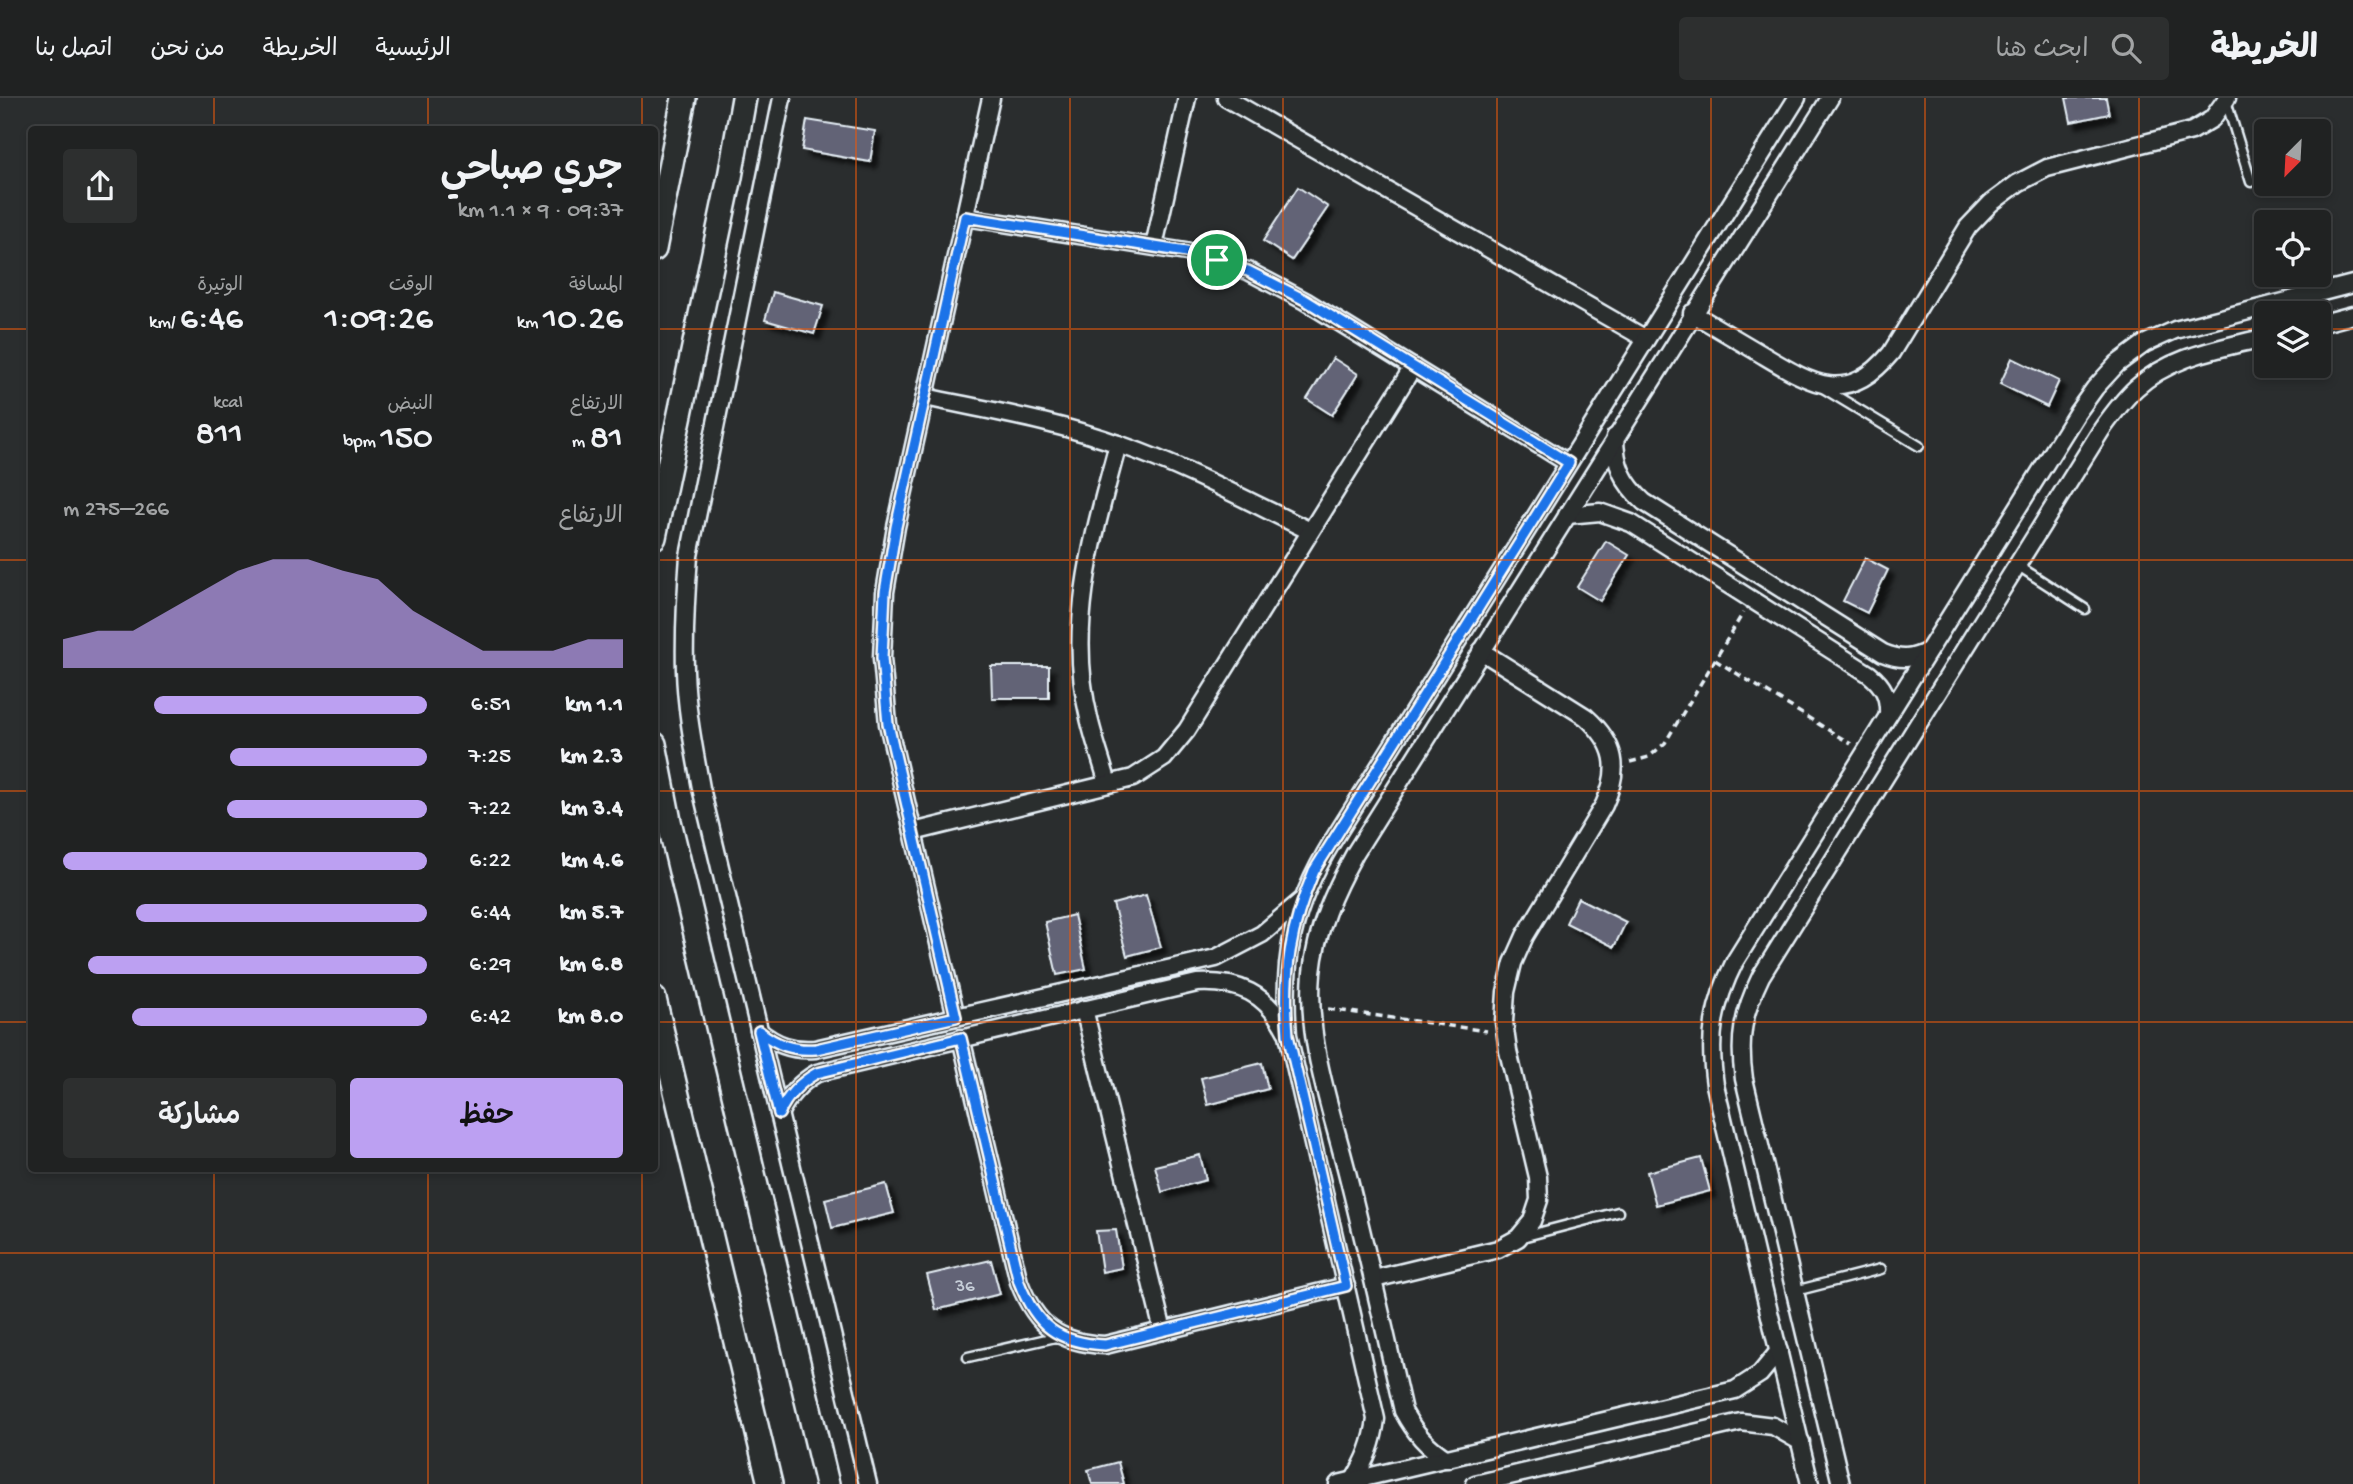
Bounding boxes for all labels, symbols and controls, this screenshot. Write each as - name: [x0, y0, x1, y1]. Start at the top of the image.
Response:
- search box: [1679, 17, 2169, 80]
- icon: search: [2107, 29, 2145, 67]
- text: الخريطة: [2211, 32, 2318, 70]
- text: اتصل بنا: [35, 36, 112, 65]
- text: من نحن: [150, 36, 225, 65]
- text: الخريطة: [263, 36, 338, 65]
- text: الرئيسية: [376, 36, 451, 65]
- text: ابحث هنا: [1996, 36, 2089, 67]
- north arrow: [2254, 119, 2331, 196]
- map controls: [2254, 119, 2331, 378]
- button: share: [63, 149, 137, 223]
- text: جري صباحي: [440, 150, 623, 194]
- text: 09:37 · 9 × 1.1 km: [458, 198, 623, 225]
- button: locate: [2254, 210, 2331, 287]
- pin: [1187, 230, 1247, 290]
- icon: arrive: [1198, 241, 1236, 279]
- text: الوتيرة: [197, 275, 243, 298]
- text: الوقت: [389, 275, 433, 298]
- text: المسافة: [569, 275, 623, 298]
- text: 6:46: [180, 300, 243, 341]
- text: 1:09:26: [325, 300, 433, 341]
- text: 10.26: [543, 300, 623, 341]
- button: layers: [2254, 301, 2331, 378]
- text: /km: [149, 312, 180, 335]
- text: km: [517, 312, 543, 335]
- text: kcal: [213, 392, 243, 415]
- text: النبض: [388, 394, 433, 417]
- text: الارتفاع: [570, 394, 623, 417]
- text: 811: [196, 415, 243, 456]
- text: 150: [381, 419, 433, 460]
- text: 81: [590, 419, 623, 460]
- text: bpm: [343, 431, 381, 454]
- text: m: [572, 431, 590, 454]
- text: 266–275 m: [63, 497, 169, 524]
- text: الارتفاع: [559, 504, 623, 531]
- text: 6:51: [471, 692, 511, 719]
- text: 1.1 km: [565, 692, 623, 719]
- text: 7:25: [468, 744, 511, 771]
- text: 2.3 km: [561, 744, 623, 771]
- text: 7:22: [469, 796, 511, 823]
- text: 3.4 km: [561, 796, 623, 823]
- text: 6:22: [470, 848, 511, 875]
- text: 4.6 km: [561, 848, 623, 875]
- text: 6:44: [470, 900, 511, 927]
- text: 5.7 km: [560, 900, 623, 927]
- text: 6:29: [469, 952, 511, 979]
- text: 6.8 km: [559, 952, 623, 979]
- text: 6:42: [470, 1004, 511, 1031]
- text: 8.0 km: [558, 1004, 623, 1031]
- button: مشاركة: [63, 1078, 336, 1158]
- button: حفظ: [350, 1078, 623, 1158]
- house number: 36: [954, 1276, 975, 1299]

